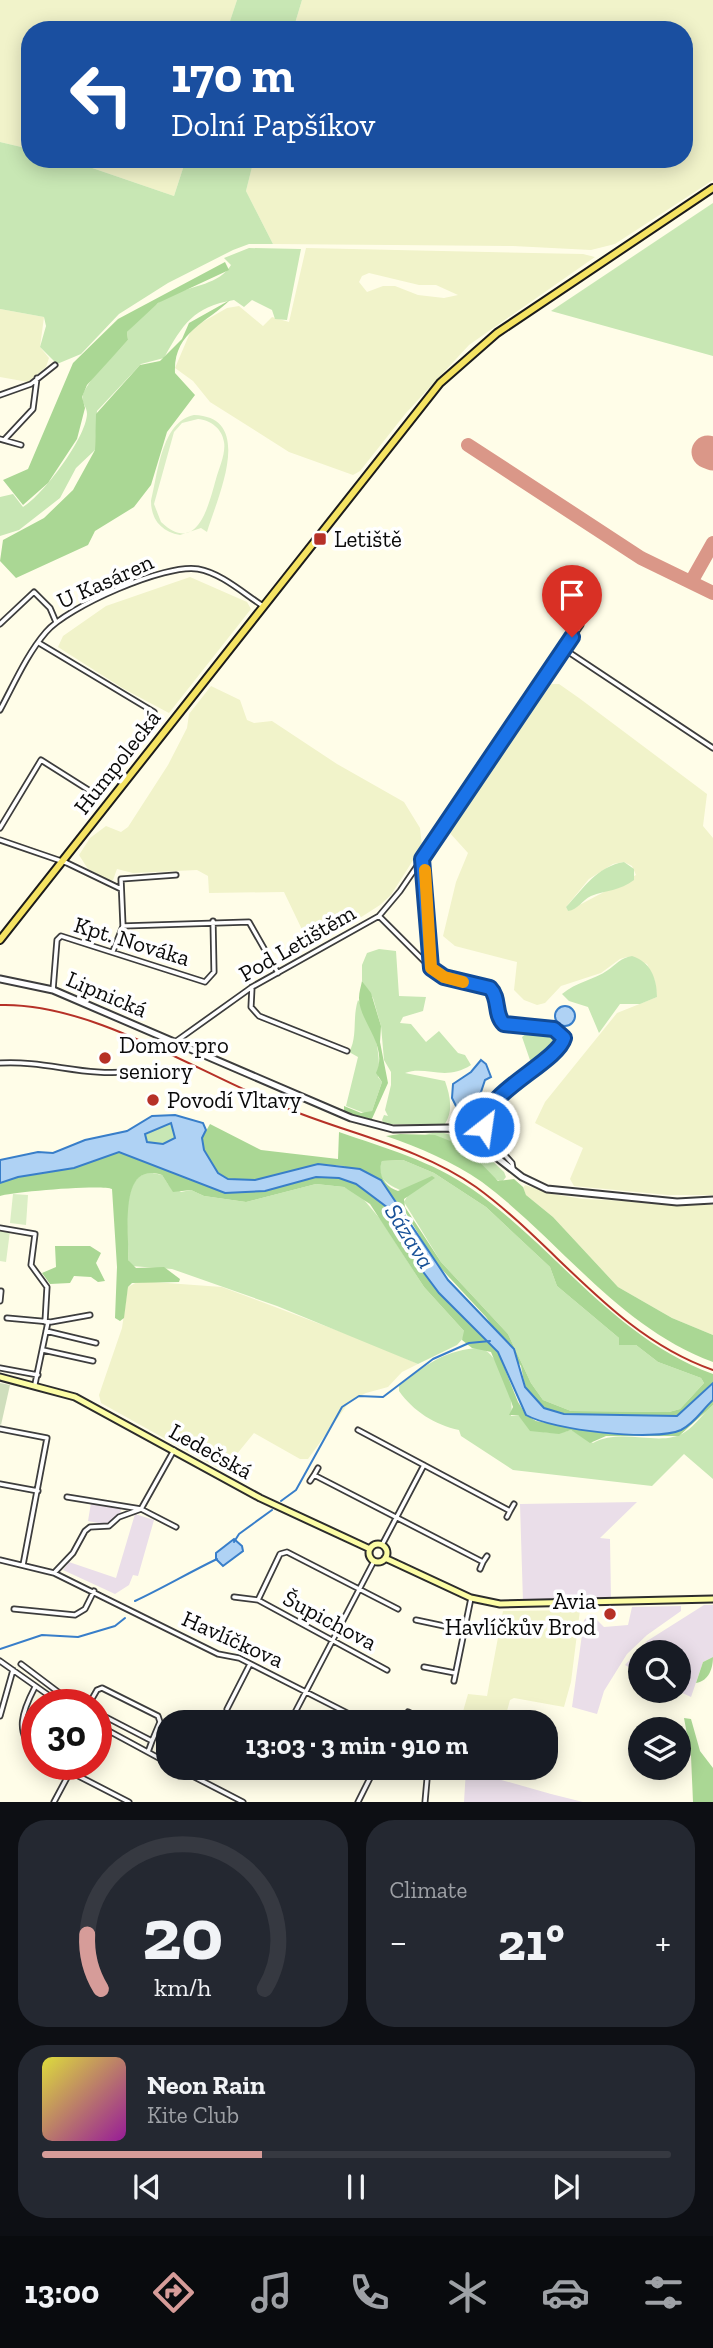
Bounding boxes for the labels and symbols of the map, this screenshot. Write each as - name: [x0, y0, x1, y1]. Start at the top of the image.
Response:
- place label: Letiště: [334, 525, 402, 553]
- marker: Letiště: [312, 531, 328, 547]
- street label: U Kasáren: [53, 547, 157, 615]
- pin: [542, 565, 602, 637]
- street label: Humpolecká: [68, 704, 166, 820]
- street label: Pod Letištěm: [234, 898, 360, 988]
- street label: Kpt. Nováka: [71, 910, 193, 972]
- street label: Lipnická: [62, 965, 152, 1023]
- place label: Domov pro seniory: [119, 1031, 229, 1085]
- marker: Domov pro seniory: [97, 1050, 113, 1066]
- place label: Povodí Vltavy: [167, 1086, 302, 1114]
- position arrow: [447, 1090, 521, 1164]
- marker: Povodí Vltavy: [145, 1092, 161, 1108]
- water label: Sázava: [379, 1198, 441, 1274]
- street label: Ledečská: [165, 1417, 257, 1485]
- street label: Šupichova: [278, 1584, 382, 1656]
- place label: Avia Havlíčkův Brod: [445, 1587, 596, 1641]
- street label: Havlíčkova: [178, 1604, 288, 1674]
- marker: Avia Havlíčkův Brod: [602, 1606, 618, 1622]
- speed limit sign: 30: [21, 1689, 112, 1780]

